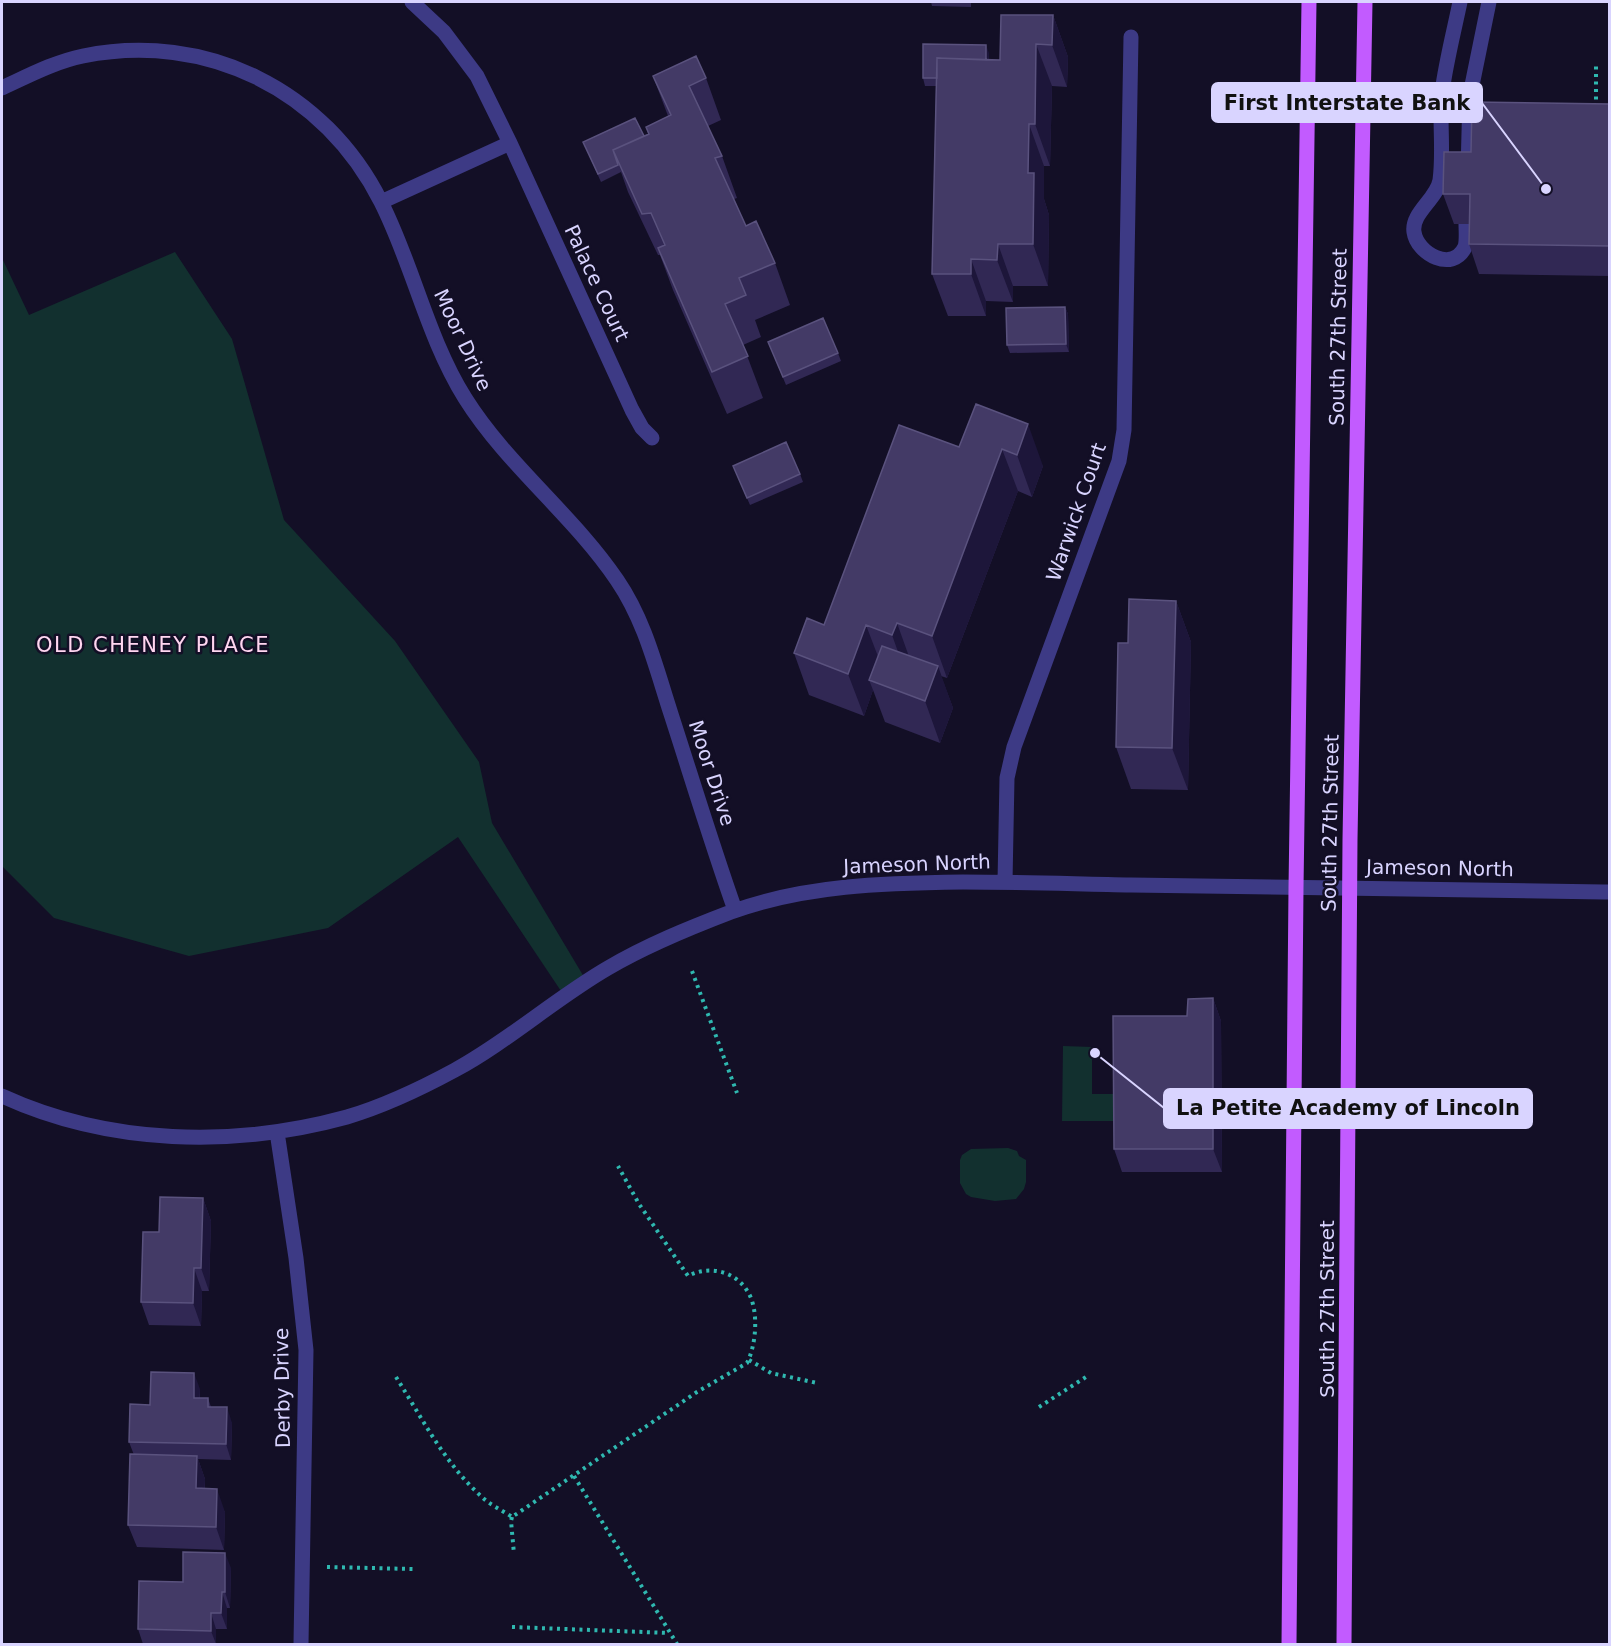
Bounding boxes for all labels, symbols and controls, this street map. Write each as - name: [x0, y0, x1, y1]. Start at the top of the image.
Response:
- callout: First Interstate Bank: [1212, 83, 1482, 122]
- text: First Interstate Bank: [1224, 91, 1471, 115]
- street label: Palace Court: [560, 221, 635, 345]
- street label: South 27th Street: [1324, 248, 1352, 426]
- street label: Moor Drive: [429, 285, 497, 395]
- street label: Warwick Court: [1041, 440, 1111, 584]
- district label: OLD CHENEY PLACE: [36, 633, 270, 657]
- street label: Moor Drive: [684, 717, 740, 829]
- street label: South 27th Street: [1316, 734, 1344, 912]
- street label: Jameson North: [841, 849, 991, 879]
- street label: Jameson North: [1364, 855, 1514, 881]
- callout: La Petite Academy of Lincoln: [1164, 1089, 1532, 1128]
- text: La Petite Academy of Lincoln: [1176, 1096, 1520, 1120]
- street label: South 27th Street: [1315, 1220, 1339, 1398]
- street label: Derby Drive: [269, 1328, 295, 1448]

